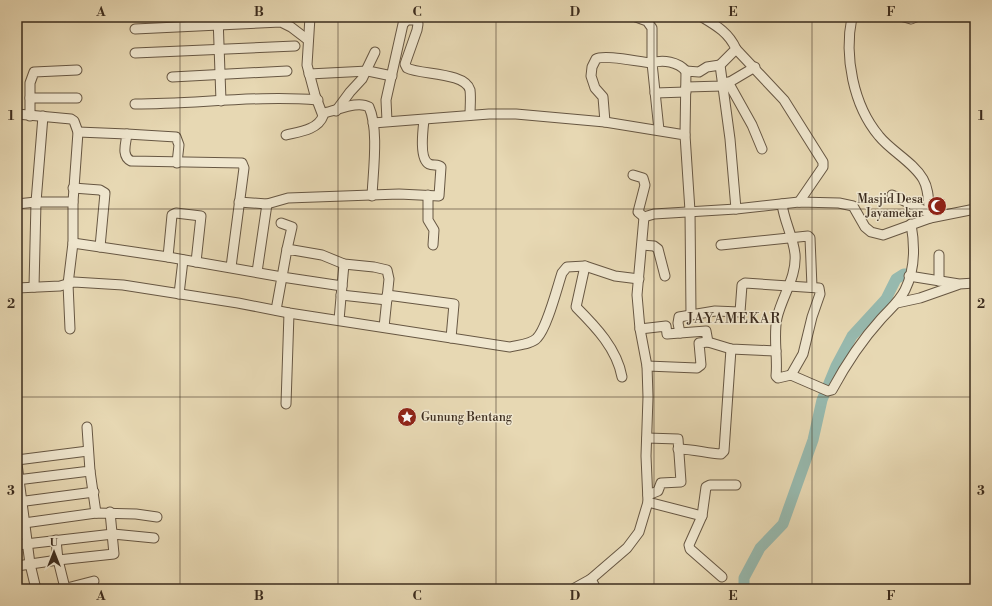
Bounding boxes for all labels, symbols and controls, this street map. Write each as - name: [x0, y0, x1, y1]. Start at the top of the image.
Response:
- text: A: [95, 4, 106, 20]
- text: B: [254, 4, 264, 20]
- text: C: [412, 4, 422, 20]
- text: D: [570, 4, 580, 20]
- text: E: [728, 4, 738, 20]
- text: F: [886, 4, 896, 20]
- text: 1: [8, 108, 15, 124]
- text: 1: [978, 108, 985, 124]
- place label: Masjid Desa Jayamekar: [857, 192, 924, 221]
- mosque icon: Masjid Desa Jayamekar: [926, 195, 948, 217]
- text: 2: [7, 296, 15, 312]
- text: 2: [977, 296, 985, 312]
- district label: JAYAMEKAR: [686, 310, 781, 328]
- place icon: Gunung Bentang: [396, 406, 418, 428]
- place label: Gunung Bentang: [421, 410, 513, 425]
- text: 3: [7, 483, 15, 499]
- text: 3: [977, 483, 985, 499]
- north arrow: [34, 532, 74, 572]
- text: U: [50, 536, 59, 550]
- text: A: [95, 588, 106, 604]
- text: B: [254, 588, 264, 604]
- text: C: [412, 588, 422, 604]
- text: D: [570, 588, 580, 604]
- text: E: [728, 588, 738, 604]
- text: F: [886, 588, 896, 604]

